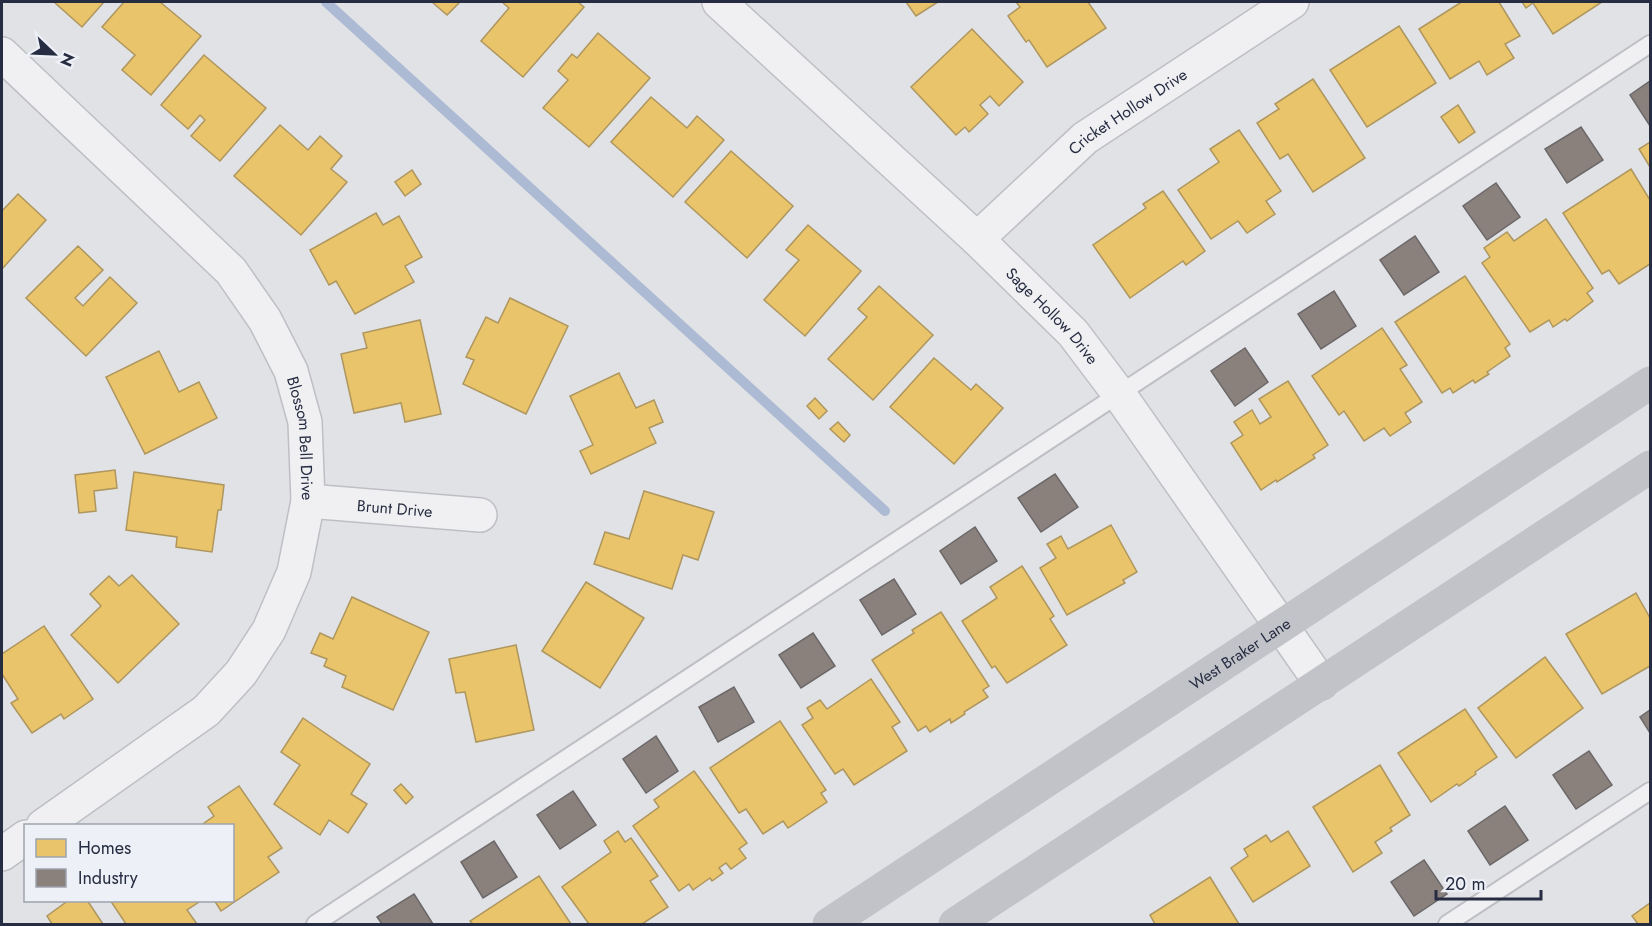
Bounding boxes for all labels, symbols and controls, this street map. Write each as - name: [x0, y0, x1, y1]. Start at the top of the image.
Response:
- north arrow: [24, 24, 84, 84]
- text: N: [54, 49, 80, 70]
- street label: Cricket Hollow Drive: [1063, 63, 1192, 160]
- street label: Sage Hollow Drive: [1000, 262, 1104, 369]
- street label: Blossom Bell Drive: [281, 374, 319, 501]
- street label: Brunt Drive: [356, 494, 433, 523]
- street label: West Braker Lane: [1185, 612, 1295, 695]
- legend: [24, 824, 234, 902]
- text: Homes: [78, 835, 131, 861]
- scale bar: [1436, 863, 1541, 901]
- text: Industry: [78, 865, 138, 891]
- text: 20 m: [1445, 871, 1485, 897]

